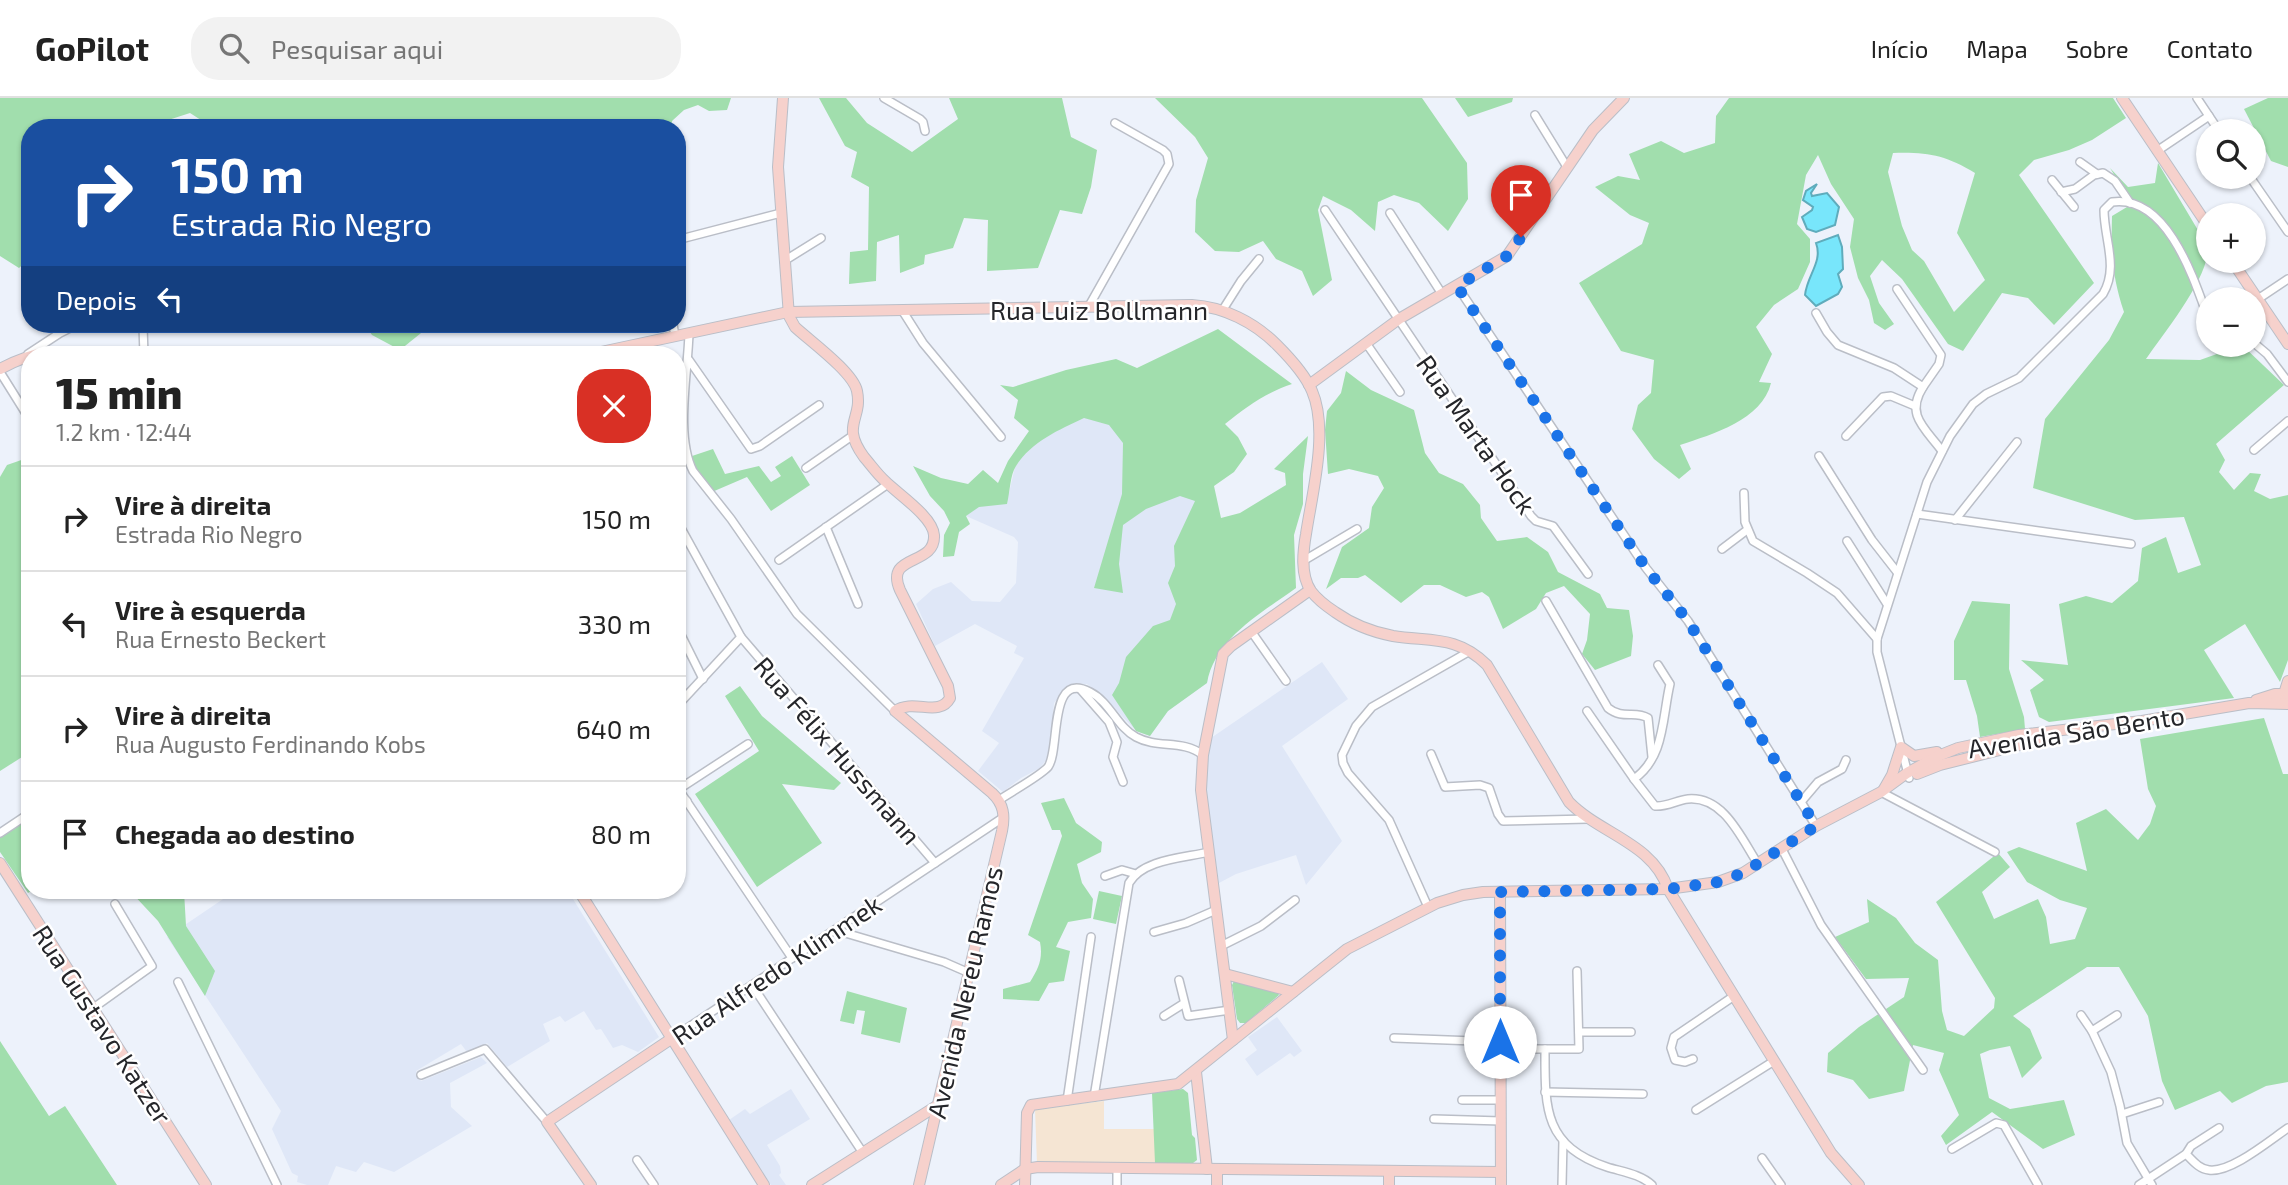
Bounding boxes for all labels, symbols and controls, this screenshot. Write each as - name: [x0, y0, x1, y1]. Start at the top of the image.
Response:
- search box: [191, 17, 681, 80]
- text: GoPilot: [35, 28, 149, 68]
- icon: search: [215, 29, 253, 67]
- text: Pesquisar aqui: [271, 33, 443, 64]
- text: Início: [1871, 34, 1928, 63]
- text: Mapa: [1966, 34, 2028, 63]
- text: Sobre: [2066, 34, 2129, 63]
- text: Contato: [2167, 34, 2253, 63]
- map controls: [2196, 119, 2266, 357]
- button: search: [2196, 119, 2266, 189]
- text: 150 m: [171, 144, 304, 203]
- icon: right: [56, 147, 147, 238]
- pin: [1491, 165, 1551, 237]
- icon: arrive: [1502, 176, 1540, 214]
- button: +: [2196, 203, 2266, 273]
- text: Estrada Rio Negro: [171, 204, 432, 242]
- icon: left: [151, 280, 189, 318]
- text: Depois: [56, 284, 137, 315]
- button: −: [2196, 287, 2266, 357]
- street label: Rua Luiz Bollmann: [990, 294, 1208, 325]
- street label: Rua Marta Hock: [1411, 349, 1543, 519]
- text: 15 min: [56, 367, 182, 417]
- button: close: [577, 369, 651, 443]
- text: 1.2 km · 12:44: [56, 418, 192, 446]
- text: Vire à direita: [115, 489, 271, 520]
- icon: right: [56, 500, 94, 538]
- text: 150 m: [582, 503, 651, 534]
- text: Estrada Rio Negro: [115, 520, 303, 548]
- text: Vire à esquerda: [115, 594, 306, 625]
- icon: left: [56, 605, 94, 643]
- text: 330 m: [578, 608, 651, 639]
- text: Rua Ernesto Beckert: [115, 625, 326, 653]
- street label: Rua Félix Hussmann: [748, 650, 928, 850]
- text: Vire à direita: [115, 699, 271, 730]
- street label: Avenida São Bento: [1965, 699, 2187, 763]
- icon: right: [56, 710, 94, 748]
- text: 640 m: [576, 713, 651, 744]
- text: Rua Augusto Ferdinando Kobs: [115, 730, 426, 758]
- icon: arrive: [56, 815, 94, 853]
- text: Chegada ao destino: [115, 818, 355, 849]
- text: 80 m: [591, 818, 651, 849]
- street label: Avenida Nereu Ramos: [920, 863, 1008, 1121]
- street label: Rua Alfredo Klimmek: [665, 887, 887, 1051]
- street label: Rua Gustavo Katzer: [27, 919, 179, 1129]
- position arrow: [1463, 1005, 1537, 1079]

